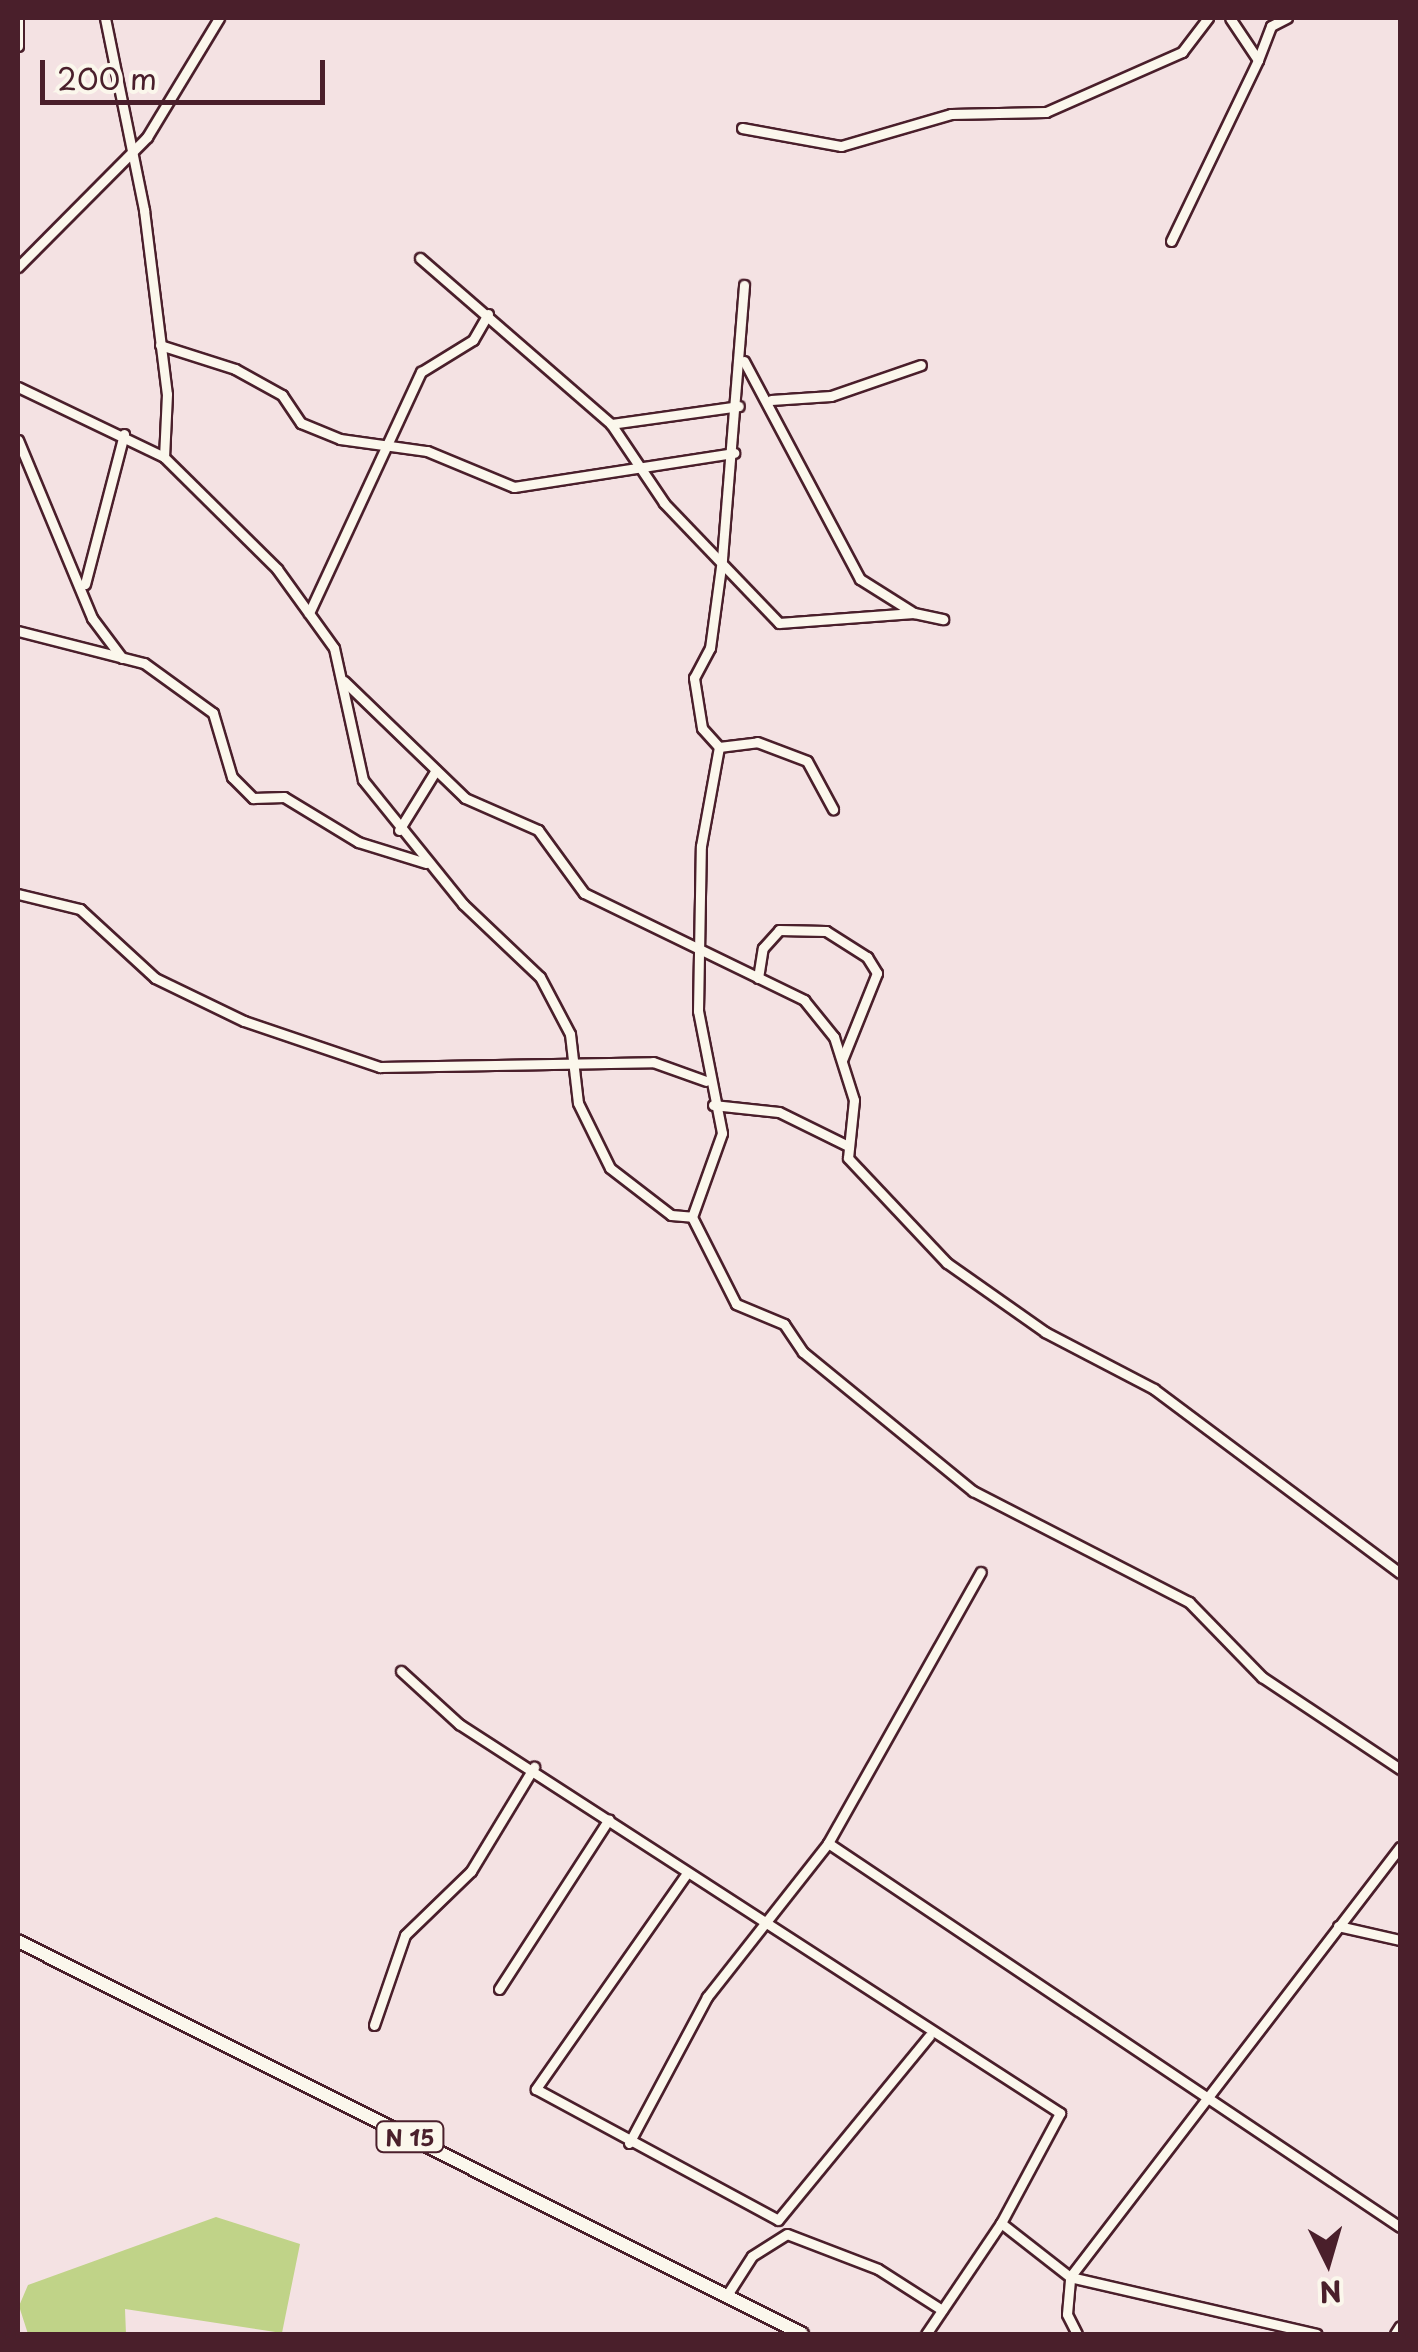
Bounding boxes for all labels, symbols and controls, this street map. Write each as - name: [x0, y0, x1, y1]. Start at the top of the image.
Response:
- scale bar: [45, 40, 330, 102]
- text: 200 m: [57, 55, 157, 100]
- road number: N 15: [375, 2120, 445, 2154]
- north arrow: [1278, 2212, 1378, 2312]
- text: N: [1318, 2270, 1344, 2315]

